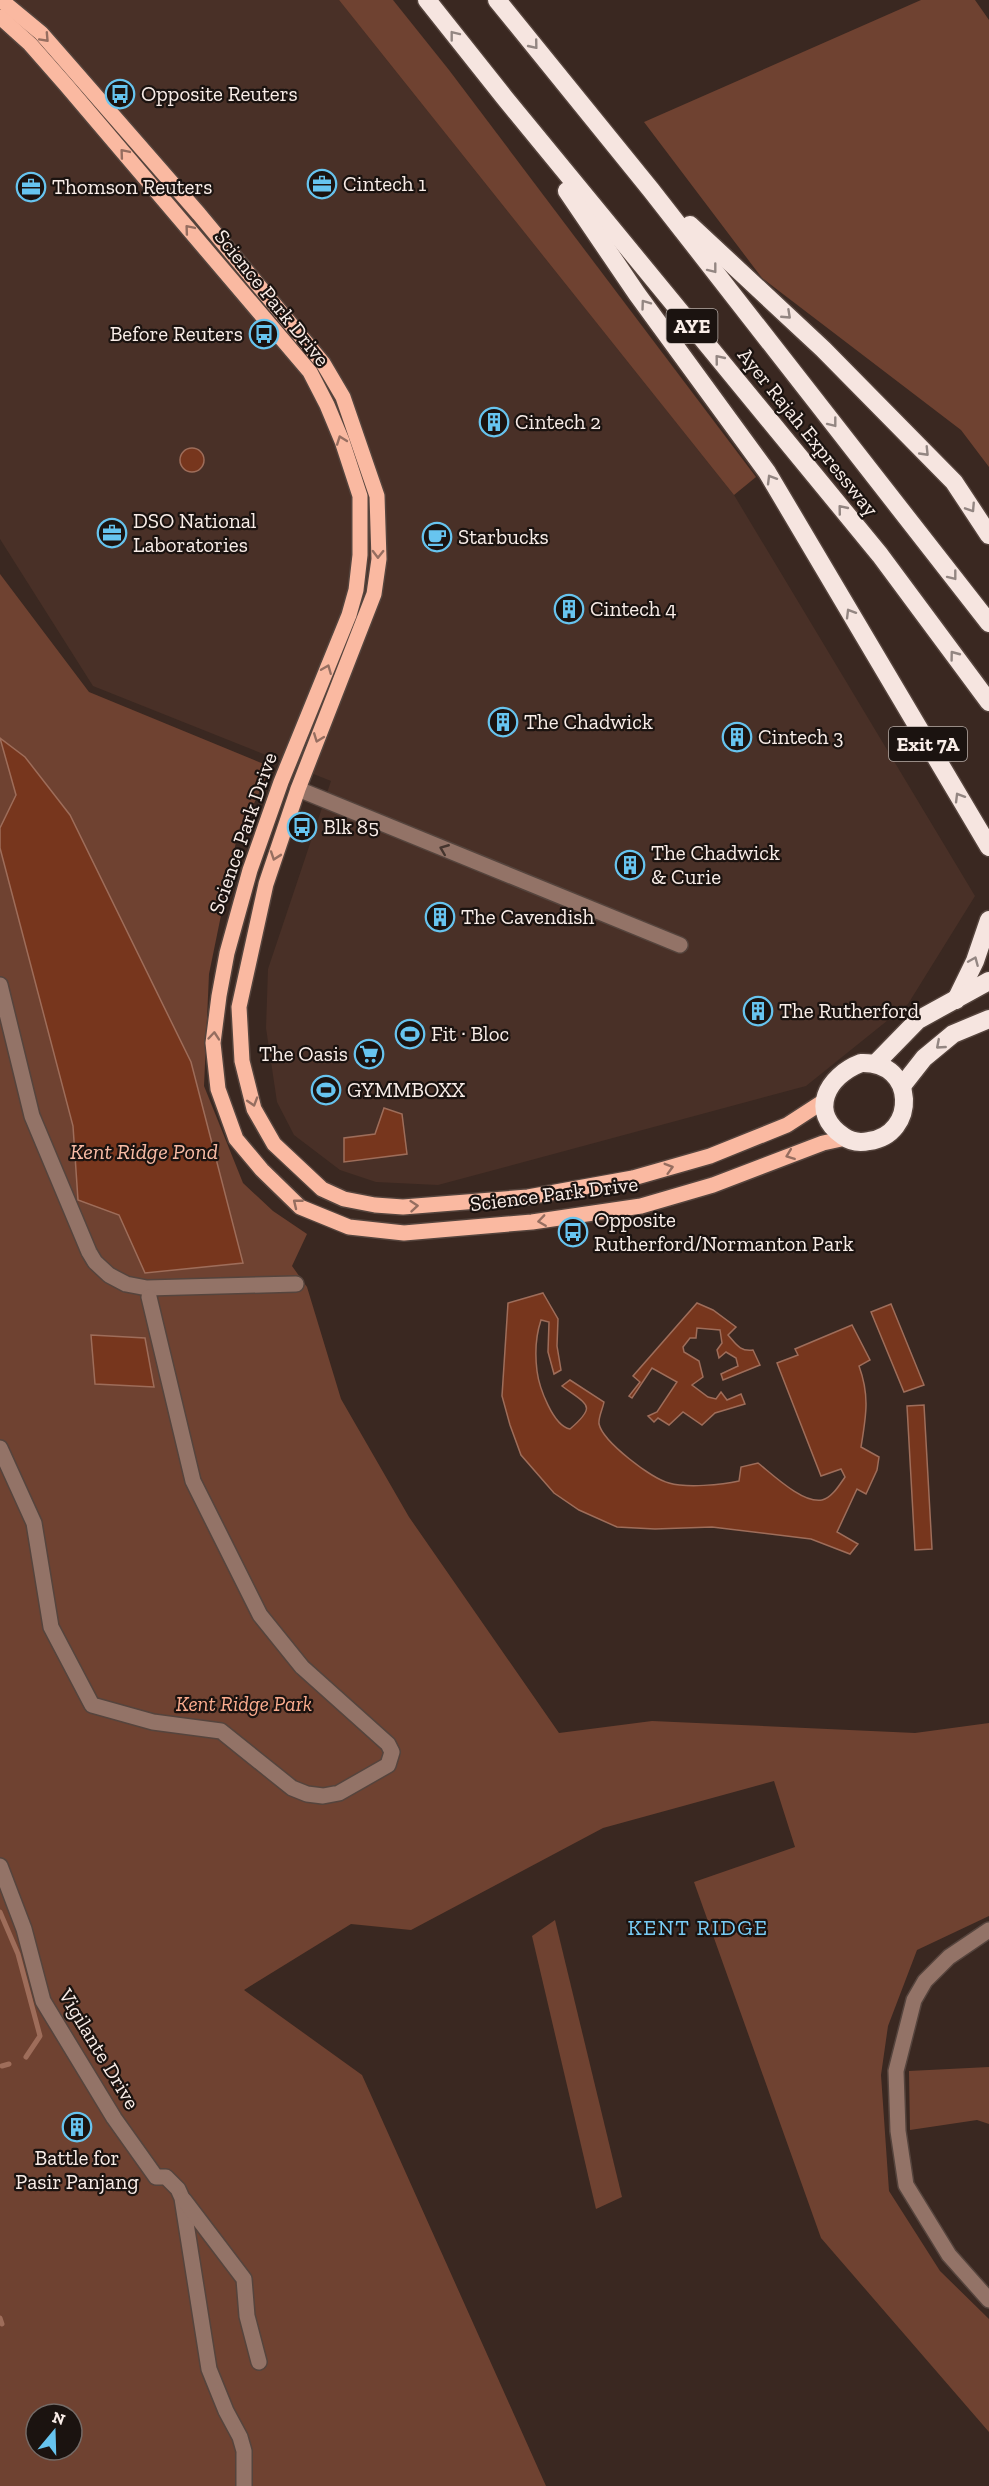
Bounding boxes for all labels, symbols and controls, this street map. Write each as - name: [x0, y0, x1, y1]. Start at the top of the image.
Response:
- one-way arrow: [451, 31, 462, 42]
- one-way arrow: [38, 32, 49, 42]
- one-way arrow: [527, 39, 538, 50]
- bus stop icon: Opposite Reuters: [104, 78, 136, 110]
- place label: Opposite Reuters: [141, 81, 298, 106]
- one-way arrow: [120, 149, 131, 160]
- office icon: Cintech 1: [306, 168, 338, 200]
- office icon: Thomson Reuters: [15, 171, 47, 203]
- place label: Cintech 1: [343, 171, 426, 196]
- place label: Thomson Reuters: [52, 174, 212, 199]
- street label: Science Park Drive: [210, 224, 335, 371]
- one-way arrow: [185, 225, 196, 236]
- one-way arrow: [706, 262, 717, 273]
- one-way arrow: [641, 300, 652, 311]
- one-way arrow: [780, 308, 790, 319]
- road number: AYE: [666, 309, 718, 343]
- bus stop icon: Before Reuters: [248, 318, 280, 350]
- place label: Before Reuters: [110, 321, 243, 346]
- street label: Ayer Rajah Expressway: [732, 342, 884, 522]
- one-way arrow: [715, 355, 726, 366]
- building icon: Cintech 2: [478, 406, 510, 438]
- place label: Cintech 2: [515, 409, 601, 434]
- one-way arrow: [825, 416, 836, 427]
- one-way arrow: [336, 436, 349, 446]
- one-way arrow: [918, 446, 929, 456]
- one-way arrow: [767, 475, 779, 485]
- one-way arrow: [964, 502, 975, 513]
- one-way arrow: [839, 505, 850, 516]
- place label: DSO National Laboratories: [133, 508, 257, 557]
- office icon: DSO National Laboratories: [96, 517, 128, 549]
- cafe icon: Starbucks: [421, 521, 453, 553]
- place label: Starbucks: [458, 524, 549, 549]
- one-way arrow: [372, 550, 384, 559]
- one-way arrow: [945, 570, 956, 581]
- building icon: Cintech 4: [553, 593, 585, 625]
- place label: Cintech 4: [590, 596, 676, 621]
- one-way arrow: [846, 609, 858, 619]
- one-way arrow: [950, 651, 961, 662]
- one-way arrow: [320, 664, 332, 675]
- building icon: The Chadwick: [487, 706, 519, 738]
- place label: The Chadwick: [524, 709, 653, 734]
- building icon: Cintech 3: [721, 721, 753, 753]
- place label: Cintech 3: [758, 724, 843, 749]
- road number: Exit 7A: [889, 727, 967, 761]
- one-way arrow: [313, 732, 325, 743]
- street label: Science Park Drive: [203, 749, 282, 917]
- one-way arrow: [955, 793, 967, 803]
- bus stop icon: Blk 85: [286, 811, 318, 843]
- place label: Blk 85: [323, 814, 379, 839]
- place label: The Chadwick & Curie: [651, 840, 780, 889]
- one-way arrow: [439, 844, 450, 856]
- building icon: The Chadwick & Curie: [614, 849, 646, 881]
- one-way arrow: [270, 850, 283, 861]
- building icon: The Cavendish: [424, 901, 456, 933]
- place label: The Cavendish: [461, 904, 595, 929]
- one-way arrow: [967, 956, 979, 967]
- building icon: The Rutherford: [742, 995, 774, 1027]
- place label: The Rutherford: [779, 998, 920, 1023]
- sports icon: Fit · Bloc: [394, 1018, 426, 1050]
- place label: Fit · Bloc: [431, 1021, 509, 1046]
- one-way arrow: [207, 1031, 220, 1040]
- supermarket icon: The Oasis: [353, 1038, 385, 1070]
- one-way arrow: [936, 1038, 947, 1049]
- place label: The Oasis: [259, 1041, 348, 1066]
- sports icon: GYMMBOXX: [310, 1074, 342, 1106]
- place label: GYMMBOXX: [347, 1077, 466, 1102]
- one-way arrow: [246, 1096, 258, 1107]
- water label: Kent Ridge Pond: [70, 1138, 218, 1165]
- one-way arrow: [785, 1148, 796, 1161]
- one-way arrow: [663, 1163, 674, 1175]
- street label: Science Park Drive: [469, 1171, 639, 1216]
- one-way arrow: [292, 1199, 303, 1210]
- one-way arrow: [410, 1200, 419, 1213]
- place label: Opposite Rutherford/Normanton Park: [594, 1207, 854, 1256]
- one-way arrow: [537, 1214, 546, 1226]
- bus stop icon: Opposite Rutherford/Normanton Park: [557, 1216, 589, 1248]
- park label: Kent Ridge Park: [176, 1691, 312, 1716]
- district label: KENT RIDGE: [628, 1914, 768, 1941]
- street label: Vigilante Drive: [53, 1983, 145, 2114]
- building icon: Battle for Pasir Panjang: [61, 2111, 93, 2143]
- place label: Battle for Pasir Panjang: [15, 2145, 139, 2195]
- north arrow: [24, 2402, 84, 2462]
- text: N: [50, 2407, 68, 2429]

